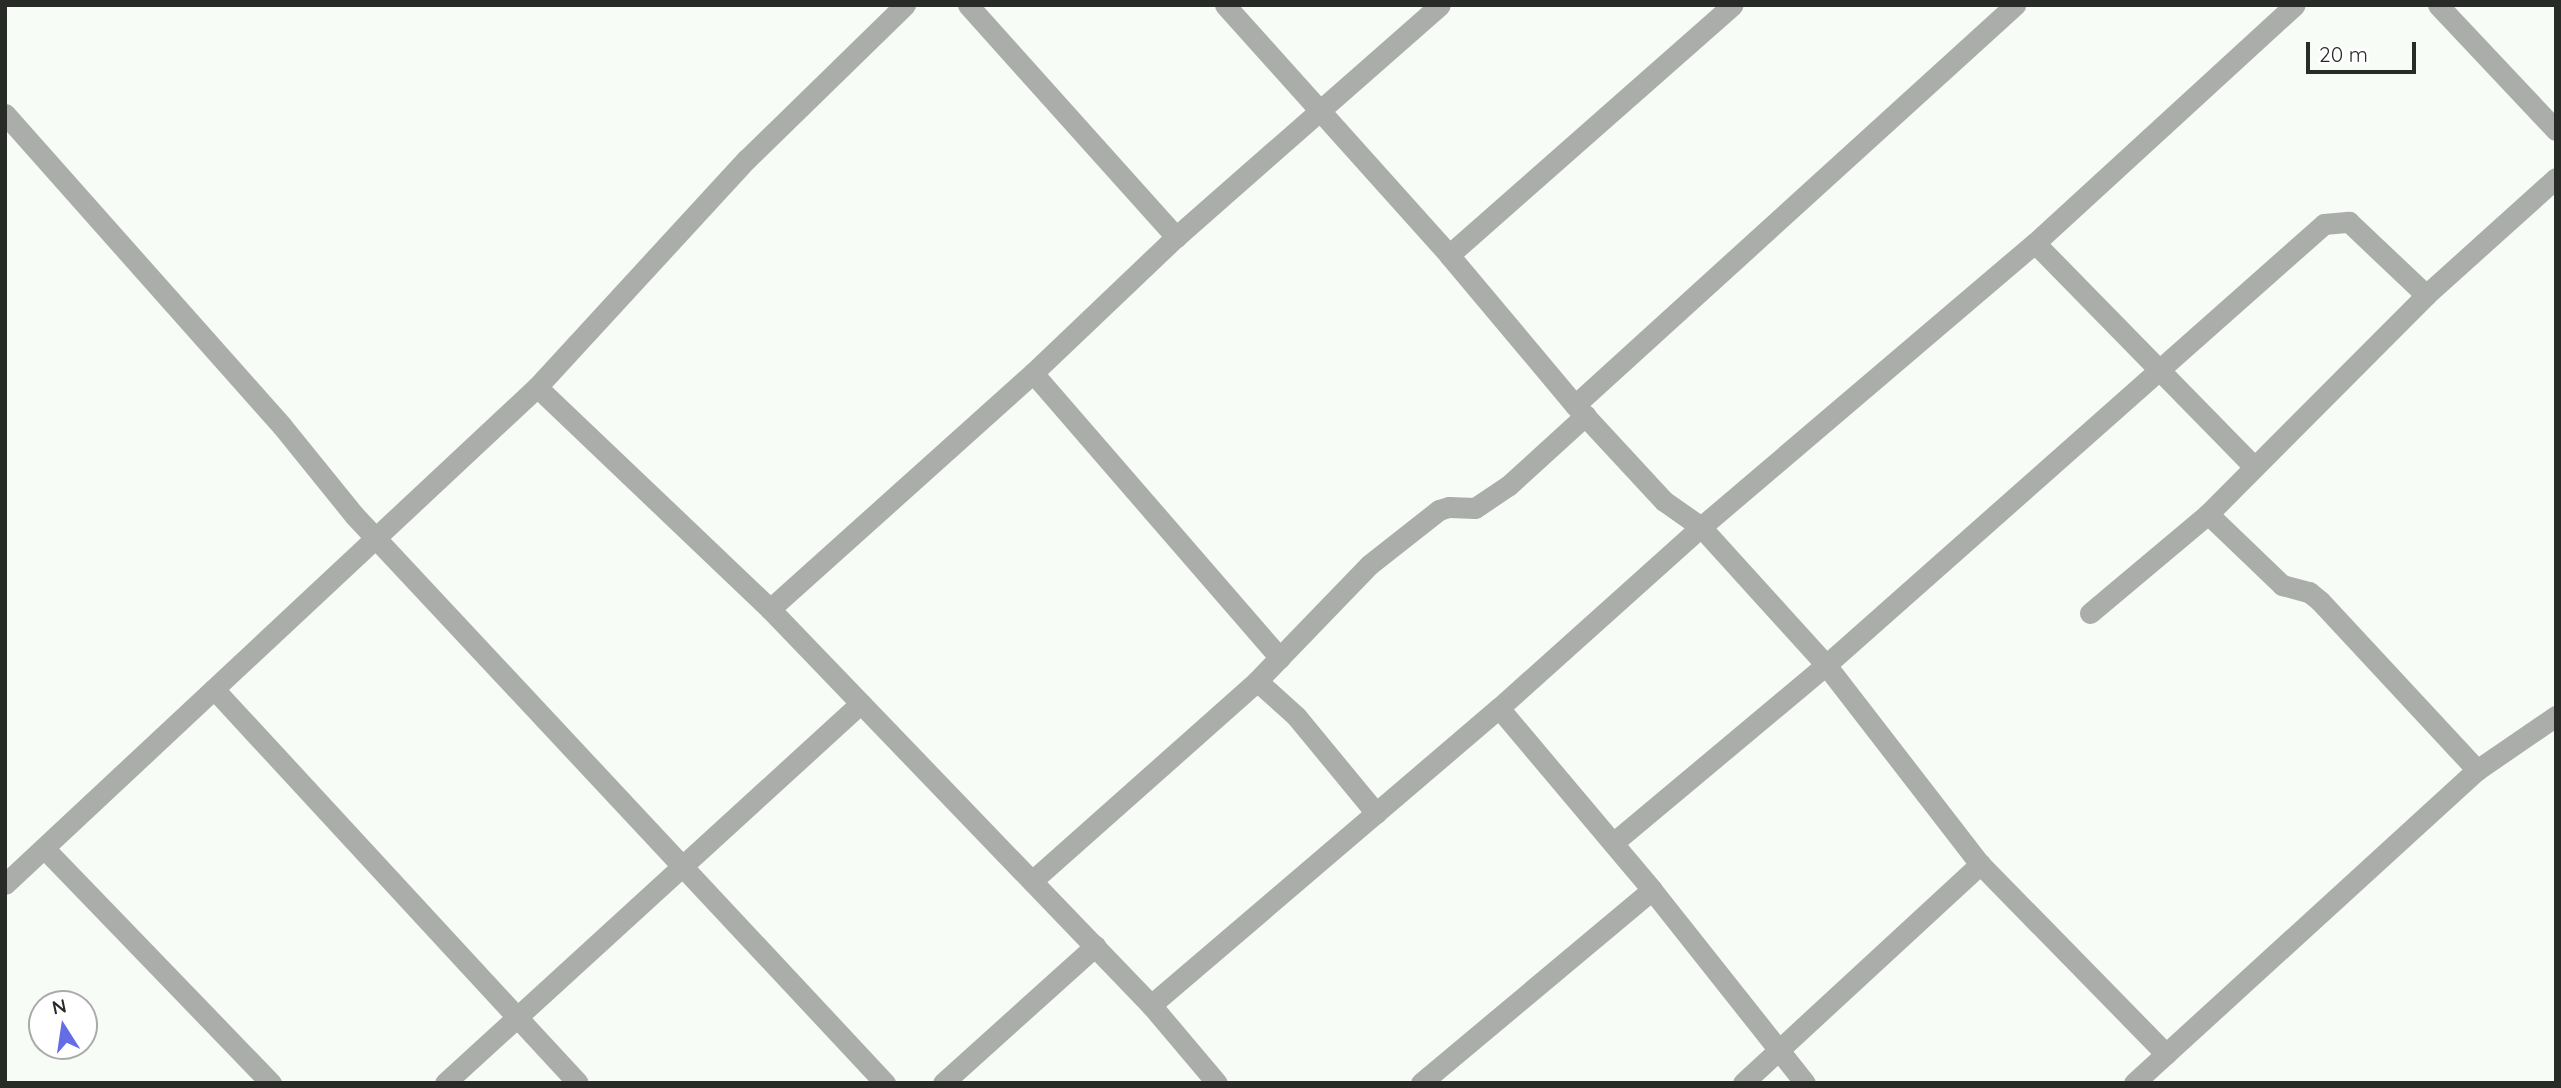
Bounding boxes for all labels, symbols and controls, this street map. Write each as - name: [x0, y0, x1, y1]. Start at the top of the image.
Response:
- scale bar: [2309, 28, 2419, 72]
- text: 20 m: [2319, 41, 2368, 67]
- north arrow: [28, 990, 98, 1060]
- text: N: [50, 993, 68, 1020]

